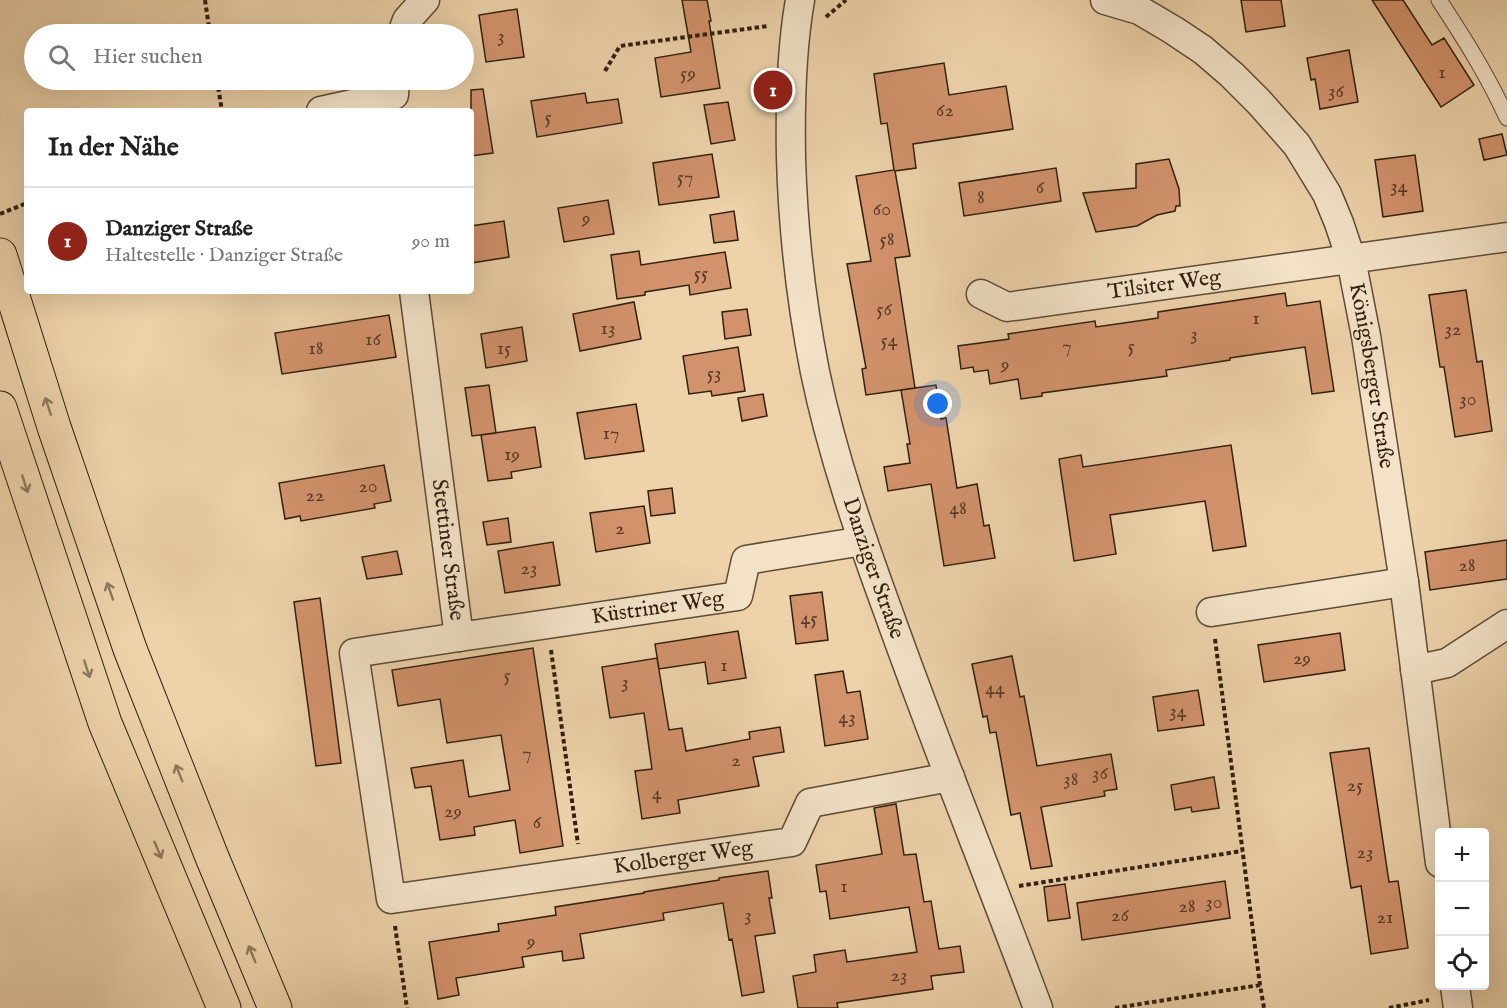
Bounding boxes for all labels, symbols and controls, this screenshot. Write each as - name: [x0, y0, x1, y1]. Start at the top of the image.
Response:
- search box: [24, 24, 474, 90]
- house number: 3: [497, 24, 505, 49]
- icon: search: [45, 41, 78, 74]
- text: Hier suchen: [93, 43, 203, 71]
- house number: 1: [1438, 60, 1446, 85]
- house number: 59: [680, 61, 696, 86]
- pin: 1: [754, 68, 792, 112]
- house number: 36: [1328, 79, 1345, 104]
- house number: 62: [936, 98, 954, 123]
- house number: 5: [544, 105, 552, 130]
- text: In der Nähe: [48, 131, 179, 164]
- house number: 57: [677, 165, 693, 190]
- house number: 34: [1390, 174, 1408, 199]
- house number: 6: [1036, 175, 1045, 200]
- house number: 8: [977, 185, 985, 210]
- house number: 60: [873, 197, 891, 222]
- house number: 9: [581, 206, 590, 231]
- text: Danziger Straße: [105, 215, 253, 243]
- house number: 58: [879, 227, 895, 252]
- text: 1: [64, 229, 71, 254]
- text: 90 m: [412, 229, 450, 254]
- text: Haltestelle · Danziger Straße: [105, 243, 343, 268]
- house number: 55: [694, 261, 708, 286]
- street label: Tilsiter Weg: [1106, 263, 1224, 307]
- street label: Königsberger Straße: [1342, 280, 1400, 470]
- house number: 56: [876, 297, 892, 322]
- house number: 1: [1252, 306, 1260, 331]
- house number: 13: [601, 316, 615, 341]
- house number: 32: [1445, 317, 1461, 342]
- house number: 3: [1190, 322, 1198, 347]
- house number: 16: [365, 327, 382, 352]
- house number: 54: [881, 328, 898, 353]
- house number: 7: [1062, 334, 1072, 359]
- house number: 5: [1127, 334, 1135, 359]
- house number: 18: [308, 336, 324, 361]
- house number: 15: [497, 336, 511, 361]
- house number: 9: [1000, 352, 1009, 377]
- house number: 53: [707, 361, 721, 386]
- house number: 30: [1459, 387, 1477, 412]
- your location: [923, 389, 952, 418]
- one-way arrow: [42, 397, 53, 416]
- house number: 17: [603, 421, 619, 446]
- house number: 19: [504, 442, 520, 467]
- one-way arrow: [20, 474, 31, 493]
- house number: 20: [358, 474, 378, 499]
- street label: Stettiner Straße: [425, 477, 471, 622]
- house number: 22: [306, 483, 324, 508]
- street label: Danziger Straße: [836, 494, 911, 643]
- house number: 48: [949, 496, 967, 521]
- house number: 2: [615, 516, 625, 541]
- house number: 28: [1458, 553, 1476, 578]
- house number: 23: [521, 556, 537, 581]
- one-way arrow: [104, 582, 115, 601]
- street label: Küstriner Weg: [590, 584, 727, 631]
- house number: 45: [801, 606, 817, 631]
- house number: 29: [1293, 646, 1311, 671]
- house number: 1: [720, 653, 728, 678]
- one-way arrow: [82, 659, 93, 678]
- house number: 5: [503, 663, 511, 688]
- house number: 3: [621, 670, 629, 695]
- house number: 44: [985, 676, 1005, 701]
- house number: 34: [1169, 699, 1187, 724]
- house number: 43: [838, 705, 856, 730]
- house number: 7: [522, 741, 532, 766]
- house number: 2: [731, 748, 741, 773]
- house number: 36: [1092, 761, 1109, 786]
- one-way arrow: [173, 764, 184, 783]
- house number: 38: [1063, 767, 1079, 792]
- house number: 25: [1347, 773, 1363, 798]
- house number: 4: [652, 781, 662, 806]
- house number: 29: [444, 799, 462, 824]
- house number: 6: [533, 810, 542, 835]
- map controls: [1435, 828, 1489, 990]
- button: +: [1435, 828, 1489, 882]
- street label: Kolberger Weg: [612, 834, 756, 881]
- one-way arrow: [153, 840, 164, 859]
- house number: 23: [1357, 840, 1373, 865]
- house number: 1: [840, 874, 848, 899]
- button: −: [1435, 882, 1489, 936]
- house number: 30: [1205, 890, 1223, 915]
- house number: 28: [1178, 894, 1196, 919]
- house number: 3: [744, 903, 752, 928]
- house number: 26: [1111, 903, 1129, 928]
- house number: 21: [1377, 905, 1393, 930]
- house number: 9: [526, 929, 535, 954]
- button: locate: [1435, 936, 1489, 990]
- one-way arrow: [246, 945, 257, 964]
- house number: 23: [891, 963, 907, 988]

